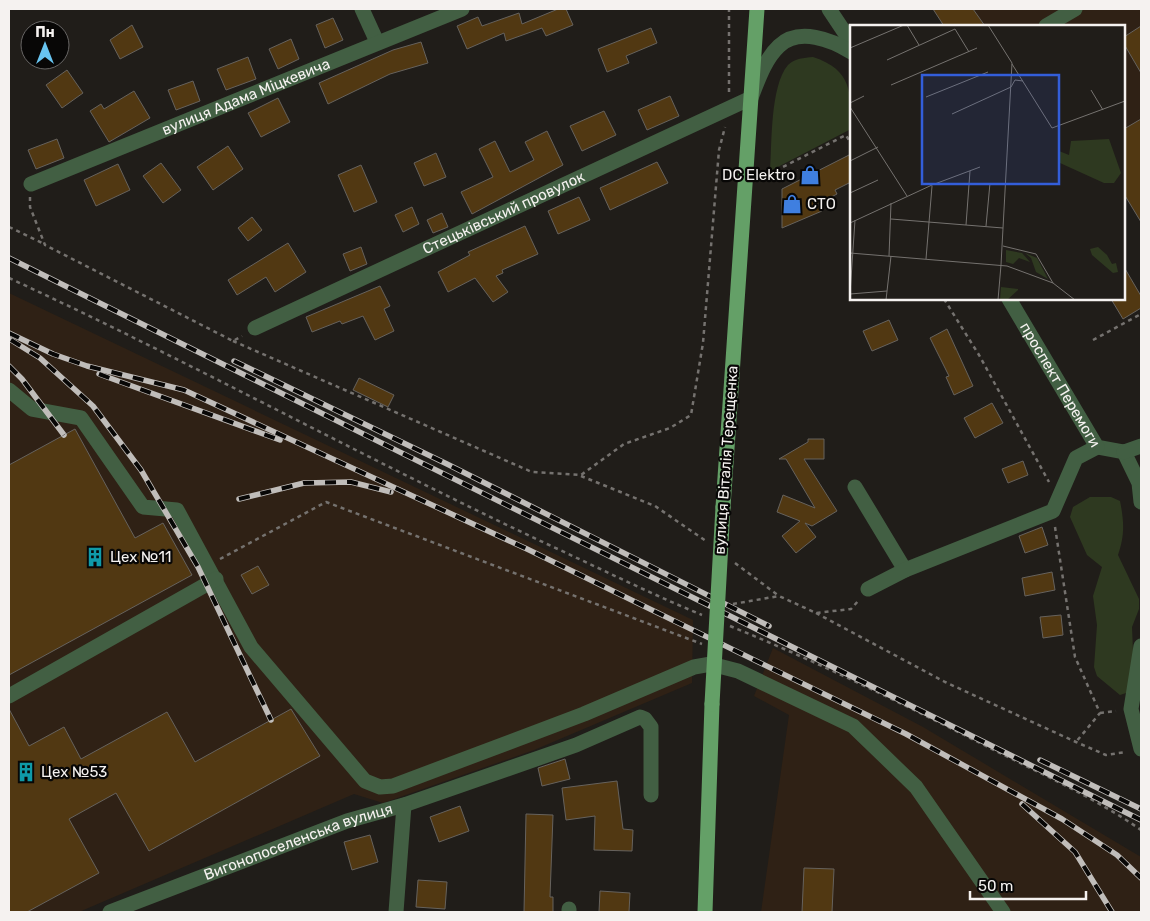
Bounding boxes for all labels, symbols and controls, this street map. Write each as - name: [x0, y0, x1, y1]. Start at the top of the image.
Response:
- north arrow: [20, 20, 70, 70]
- text: Пн: [35, 24, 55, 41]
- inset map: [850, 25, 1125, 300]
- street label: вулиця Адама Міцкевича: [159, 55, 333, 139]
- shop icon: DC Elektro: [799, 164, 821, 186]
- place label: DC Elektro: [722, 166, 795, 184]
- street label: Стецьківський провулок: [420, 167, 588, 258]
- shop icon: СТО: [781, 193, 803, 215]
- place label: СТО: [807, 195, 836, 213]
- street label: проспект Перемоги: [1016, 319, 1104, 451]
- street label: вулиця Віталія Терещенка: [710, 365, 742, 555]
- building icon: Цех №11: [84, 546, 106, 568]
- place label: Цех №11: [110, 548, 171, 566]
- building icon: Цех №53: [15, 761, 37, 783]
- place label: Цех №53: [41, 763, 107, 781]
- street label: Вигонопоселенська вулиця: [201, 800, 395, 884]
- scale bar: [970, 868, 1086, 900]
- text: 50 m: [978, 877, 1013, 895]

